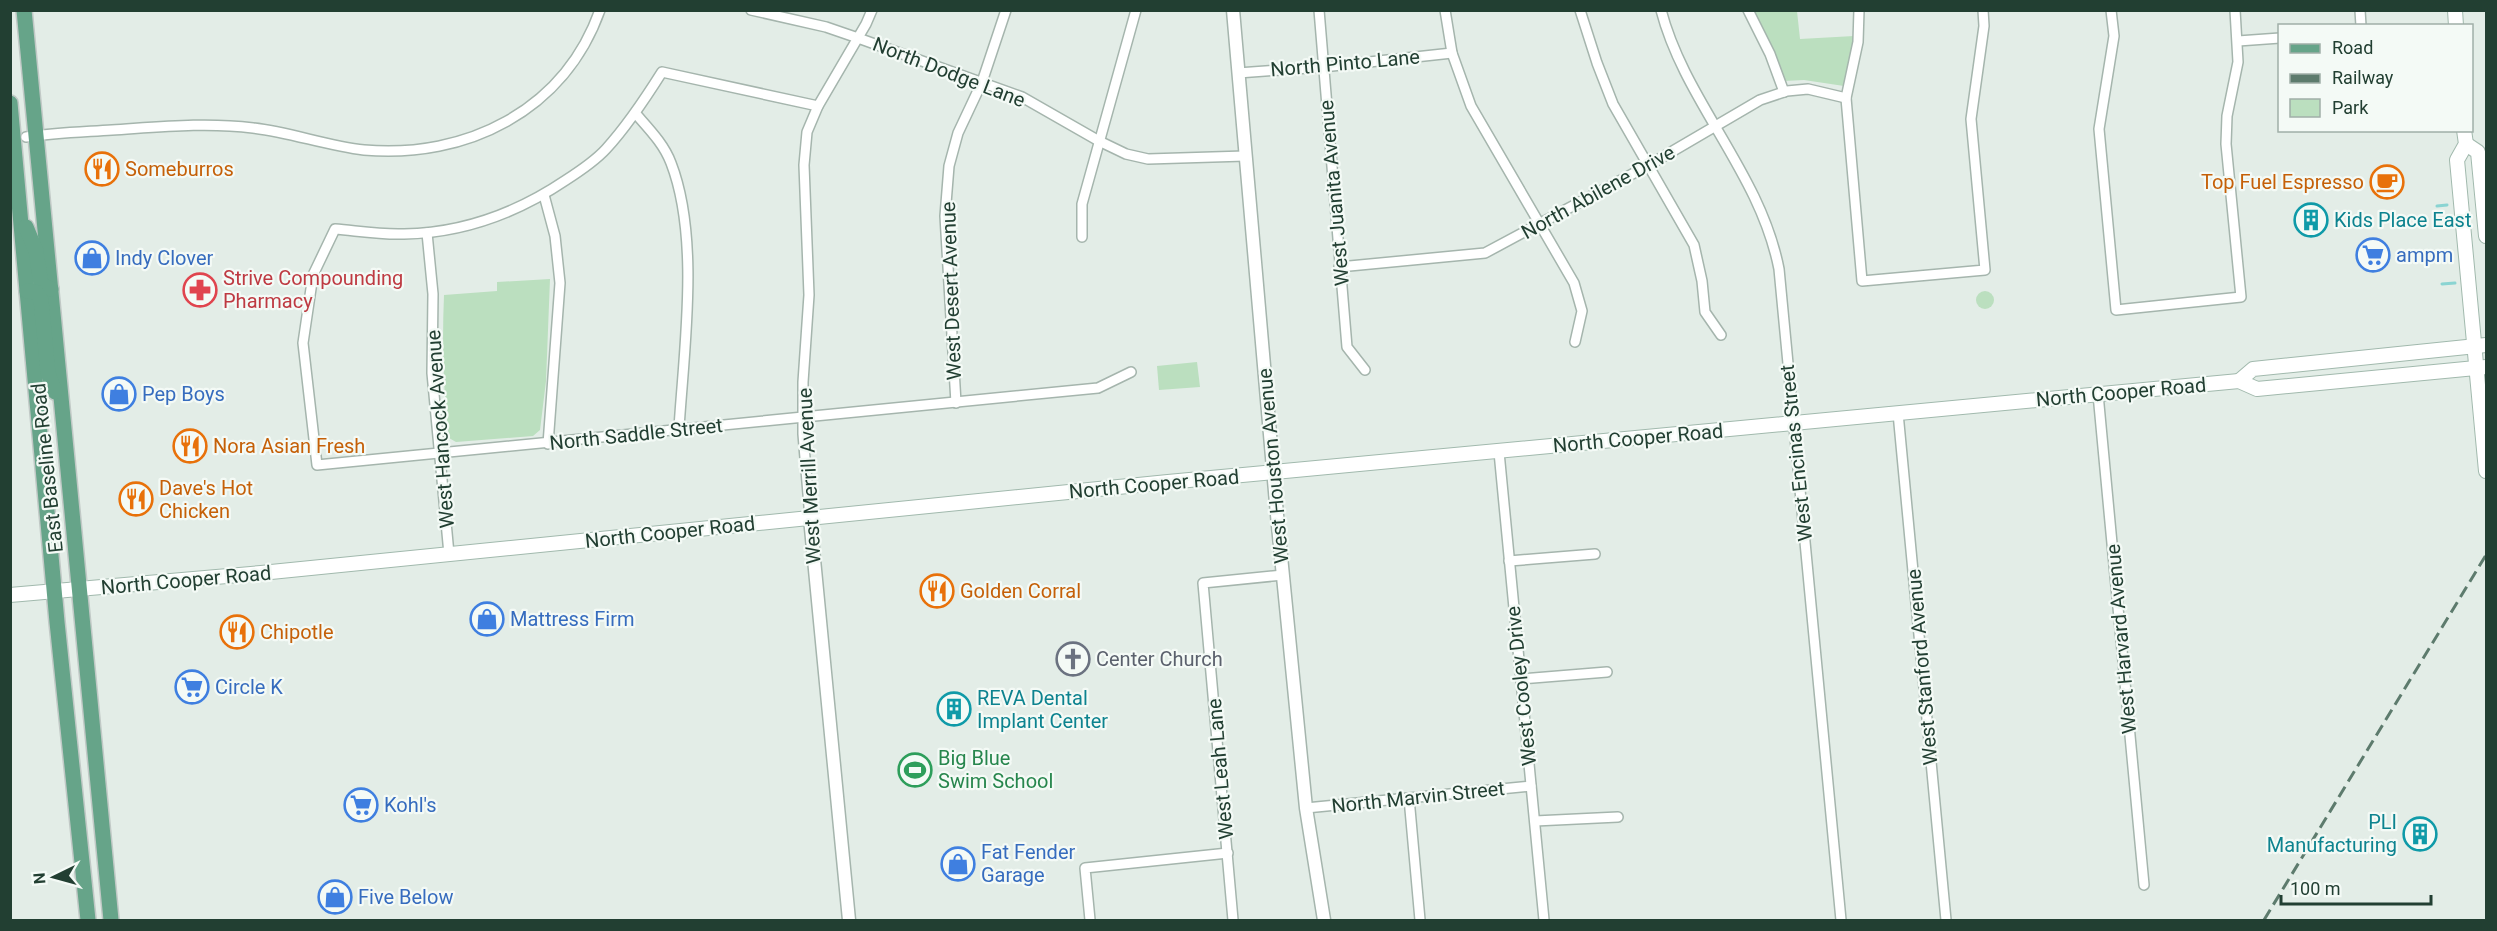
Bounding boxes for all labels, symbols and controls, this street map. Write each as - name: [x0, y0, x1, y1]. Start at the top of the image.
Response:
- legend: [2278, 24, 2473, 132]
- street label: North Dodge Lane: [869, 32, 1029, 112]
- text: Road: [2332, 37, 2373, 58]
- street label: North Pinto Lane: [1269, 45, 1421, 81]
- text: Railway: [2332, 67, 2394, 88]
- text: Park: [2332, 97, 2369, 118]
- street label: West Juanita Avenue: [1314, 99, 1354, 287]
- street label: North Abilene Drive: [1517, 140, 1679, 244]
- restaurant icon: Someburros: [84, 151, 120, 187]
- place label: Someburros: [125, 157, 234, 181]
- cafe icon: Top Fuel Espresso: [2369, 164, 2405, 200]
- place label: Top Fuel Espresso: [2201, 170, 2364, 194]
- street label: West Desert Avenue: [936, 201, 966, 381]
- building icon: Kids Place East: [2293, 202, 2329, 238]
- place label: Kids Place East: [2334, 208, 2471, 232]
- supermarket icon: ampm: [2355, 237, 2391, 273]
- shop icon: Indy Clover: [74, 240, 110, 276]
- place label: ampm: [2396, 243, 2453, 267]
- place label: Indy Clover: [115, 246, 213, 270]
- place label: Strive Compounding Pharmacy: [223, 266, 403, 313]
- pharmacy icon: Strive Compounding Pharmacy: [182, 272, 218, 308]
- street label: West Hancock Avenue: [421, 329, 459, 529]
- street label: West Encinas Street: [1775, 363, 1817, 543]
- street label: West Houston Avenue: [1253, 367, 1293, 565]
- street label: North Cooper Road: [2035, 373, 2207, 411]
- shop icon: Pep Boys: [101, 376, 137, 412]
- street label: East Baseline Road: [26, 382, 68, 554]
- place label: Pep Boys: [142, 382, 225, 406]
- street label: West Merrill Avenue: [792, 387, 826, 565]
- street label: North Saddle Street: [548, 413, 724, 455]
- street label: North Cooper Road: [1552, 419, 1724, 457]
- restaurant icon: Nora Asian Fresh: [172, 428, 208, 464]
- place label: Nora Asian Fresh: [213, 434, 365, 458]
- street label: North Cooper Road: [1068, 465, 1240, 503]
- place label: Dave's Hot Chicken: [159, 476, 253, 523]
- restaurant icon: Dave's Hot Chicken: [118, 481, 154, 517]
- street label: North Cooper Road: [584, 511, 756, 553]
- street label: West Harvard Avenue: [2101, 543, 2141, 735]
- street label: North Cooper Road: [100, 561, 272, 599]
- street label: West Stanford Avenue: [1901, 568, 1943, 766]
- restaurant icon: Golden Corral: [919, 573, 955, 609]
- place label: Golden Corral: [960, 579, 1081, 603]
- shop icon: Mattress Firm: [469, 601, 505, 637]
- street label: West Cooley Drive: [1501, 605, 1541, 767]
- place label: Mattress Firm: [510, 607, 634, 631]
- restaurant icon: Chipotle: [219, 614, 255, 650]
- place label: Chipotle: [260, 620, 334, 644]
- church icon: Center Church: [1055, 641, 1091, 677]
- place label: Center Church: [1096, 647, 1223, 671]
- supermarket icon: Circle K: [174, 669, 210, 705]
- place label: Circle K: [215, 675, 283, 699]
- place label: REVA Dental Implant Center: [977, 686, 1108, 733]
- building icon: REVA Dental Implant Center: [936, 691, 972, 727]
- street label: West Leah Lane: [1202, 698, 1238, 840]
- place label: Big Blue Swim School: [938, 746, 1053, 793]
- sports icon: Big Blue Swim School: [897, 752, 933, 788]
- street label: North Marvin Street: [1330, 776, 1506, 818]
- supermarket icon: Kohl's: [343, 787, 379, 823]
- place label: Kohl's: [384, 793, 437, 817]
- place label: PLI Manufacturing: [2267, 810, 2397, 857]
- building icon: PLI Manufacturing: [2402, 816, 2438, 852]
- place label: Fat Fender Garage: [981, 840, 1075, 887]
- shop icon: Fat Fender Garage: [940, 846, 976, 882]
- north arrow: [24, 847, 84, 907]
- scale bar: [2281, 868, 2431, 906]
- text: N: [30, 872, 50, 885]
- text: 100 m: [2290, 878, 2341, 899]
- shop icon: Five Below: [317, 879, 353, 915]
- place label: Five Below: [358, 885, 453, 909]

